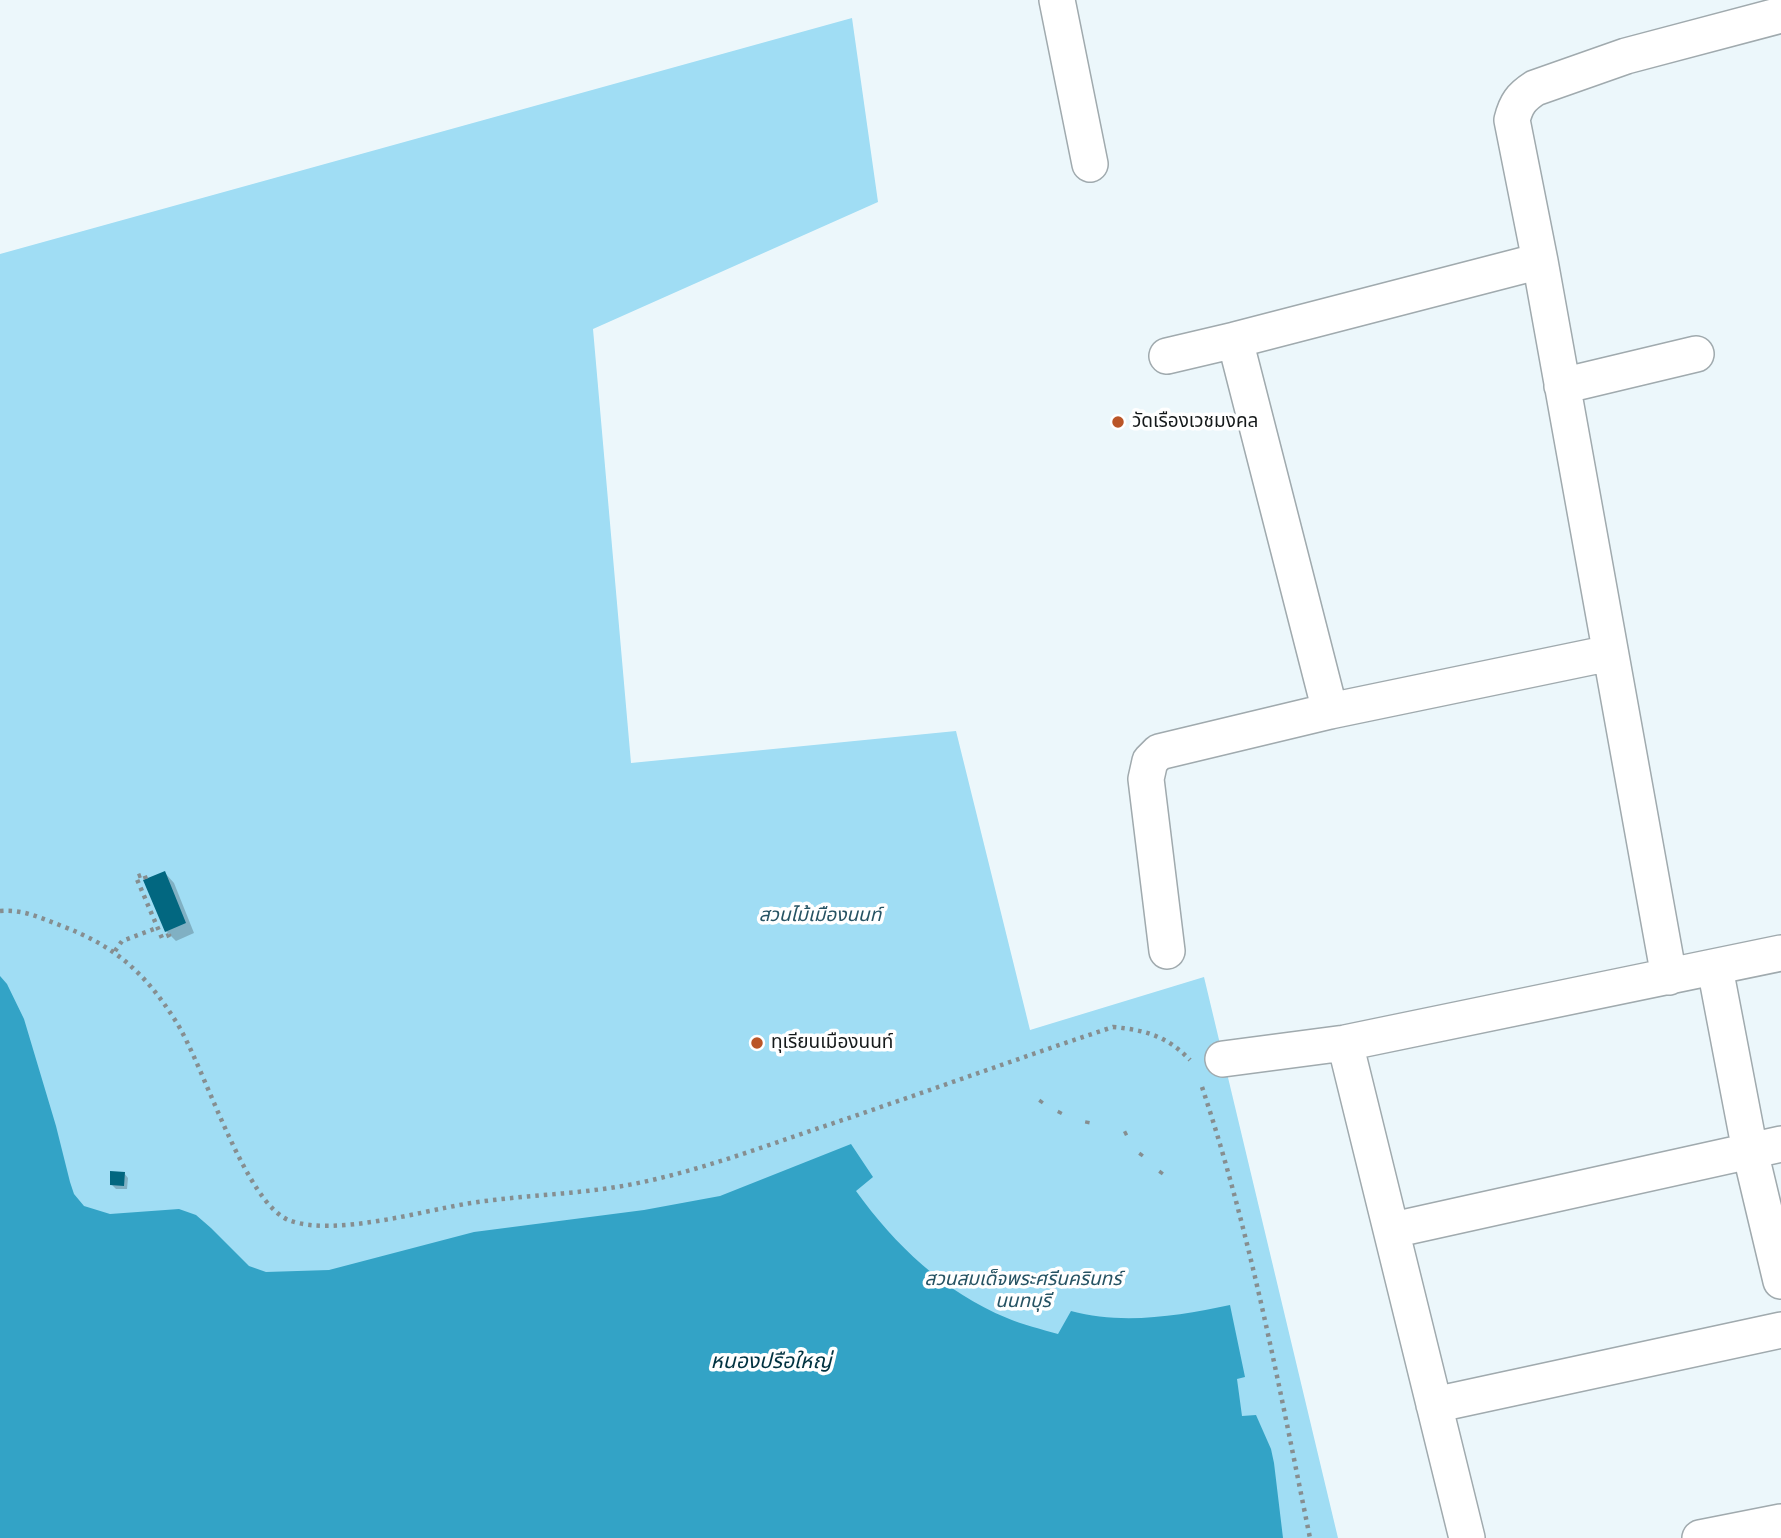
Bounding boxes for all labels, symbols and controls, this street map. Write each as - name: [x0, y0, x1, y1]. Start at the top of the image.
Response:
- place label: วัดเรืองเวชมงคล: [1132, 411, 1258, 433]
- marker: วัดเรืองเวชมงคล: [1110, 414, 1126, 430]
- park label: สวนไม้เมืองนนท์: [759, 905, 881, 927]
- place label: ทุเรียนเมืองนนท์: [771, 1032, 893, 1054]
- marker: ทุเรียนเมืองนนท์: [749, 1035, 765, 1051]
- park label: สวนสมเด็จพระศรีนครินทร์ นนทบุรี: [925, 1269, 1121, 1313]
- water label: หนองปรือใหญ่: [710, 1350, 832, 1376]

